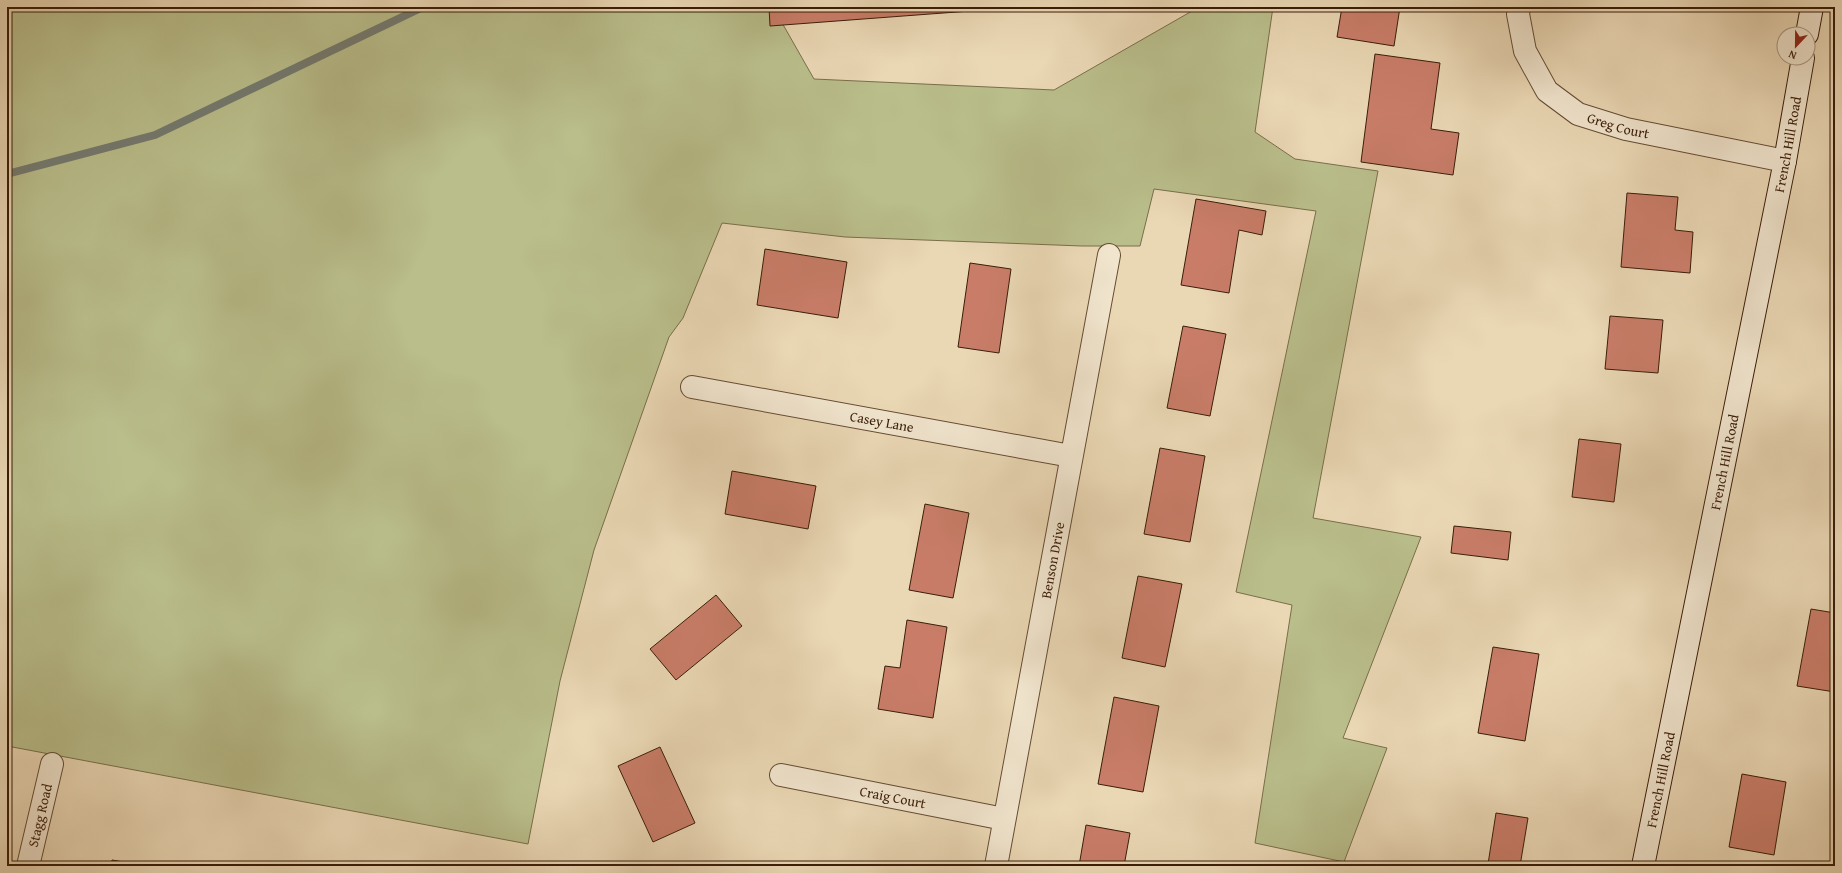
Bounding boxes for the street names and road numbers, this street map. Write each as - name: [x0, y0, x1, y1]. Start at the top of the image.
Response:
- street label: French Hill Road: [1769, 94, 1806, 194]
- street label: Greg Court: [1585, 108, 1651, 143]
- street label: Casey Lane: [848, 406, 916, 437]
- street label: French Hill Road: [1705, 412, 1744, 512]
- street label: Benson Drive: [1036, 520, 1070, 600]
- street label: French Hill Road: [1641, 730, 1680, 829]
- street label: Stagg Road: [23, 781, 57, 849]
- street label: Craig Court: [858, 781, 928, 813]

